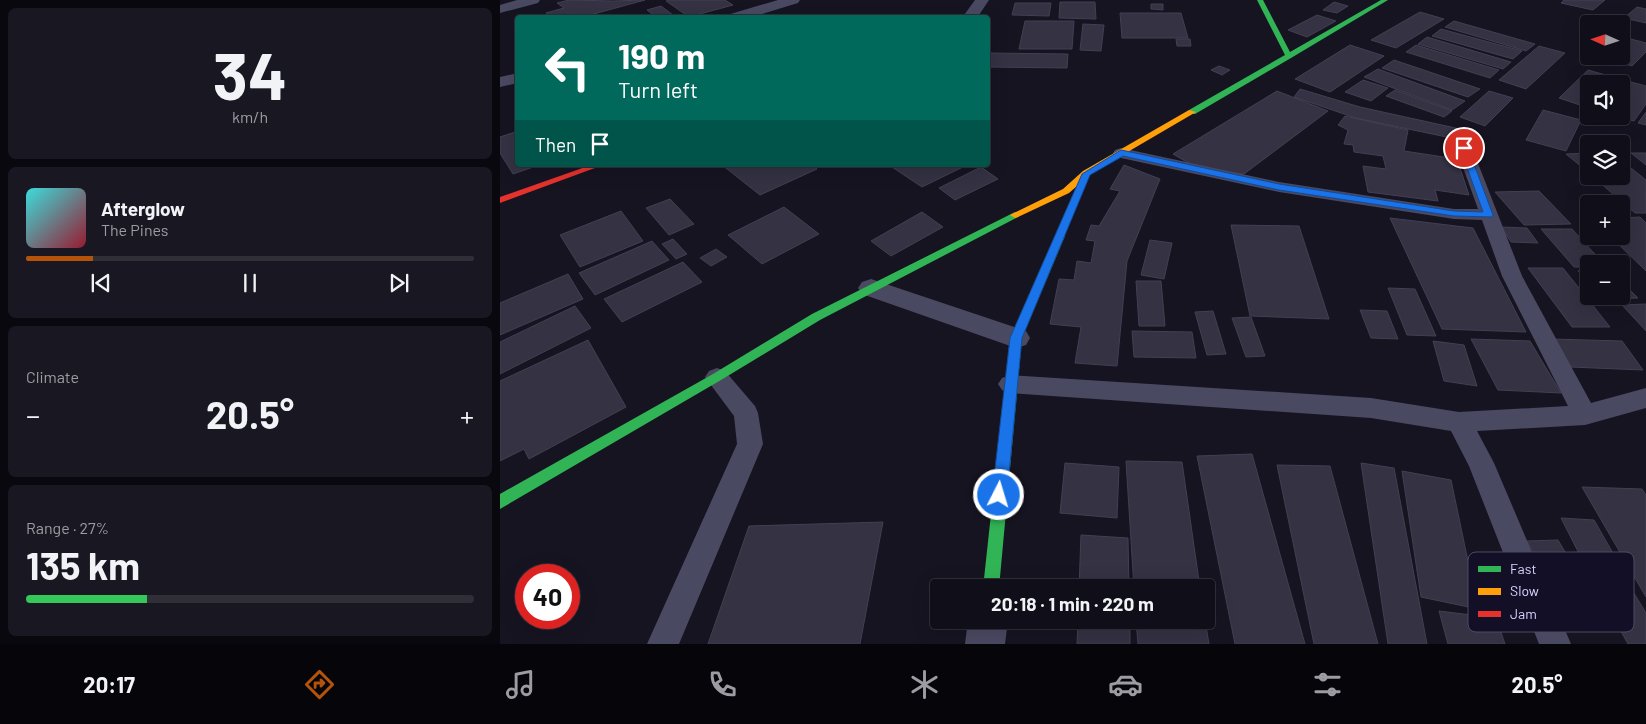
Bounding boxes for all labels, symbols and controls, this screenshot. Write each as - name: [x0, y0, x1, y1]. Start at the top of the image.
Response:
- north arrow: [1580, 15, 1630, 65]
- map controls: [1580, 15, 1630, 305]
- text: 190 m: [618, 34, 705, 76]
- text: 34: [213, 35, 287, 113]
- icon: left: [535, 35, 600, 100]
- button: sound: [1580, 75, 1630, 125]
- text: Turn left: [618, 76, 698, 102]
- text: km/h: [232, 107, 268, 126]
- pin: [1443, 127, 1485, 169]
- icon: arrive: [586, 130, 614, 158]
- text: Then: [535, 133, 576, 156]
- icon: arrive: [1450, 134, 1478, 162]
- button: layers: [1580, 135, 1630, 185]
- button: +: [1580, 195, 1630, 245]
- text: Afterglow: [101, 197, 185, 220]
- text: The Pines: [101, 220, 169, 239]
- button: −: [1580, 255, 1630, 305]
- icon: previous: [87, 269, 115, 297]
- icon: pause: [236, 269, 264, 297]
- icon: next: [385, 269, 413, 297]
- text: Climate: [26, 367, 79, 386]
- text: 20.5°: [206, 391, 294, 437]
- text: −: [26, 398, 40, 432]
- text: +: [460, 398, 474, 432]
- position arrow: [972, 468, 1024, 520]
- text: Range · 27%: [26, 518, 109, 537]
- text: 135 km: [26, 542, 140, 588]
- legend: [1468, 552, 1634, 632]
- text: Fast: [1510, 560, 1536, 577]
- speed limit sign: 40: [515, 564, 580, 629]
- text: Slow: [1510, 582, 1539, 599]
- text: 20:18 · 1 min · 220 m: [991, 592, 1154, 615]
- text: Jam: [1510, 605, 1537, 622]
- icon: directions: [302, 667, 337, 702]
- icon: music: [503, 667, 538, 702]
- icon: phone: [705, 667, 740, 702]
- icon: climate: [907, 667, 942, 702]
- icon: car: [1108, 667, 1143, 702]
- icon: filters: [1310, 667, 1345, 702]
- text: 20:17: [83, 671, 135, 697]
- text: 20.5°: [1512, 671, 1563, 697]

